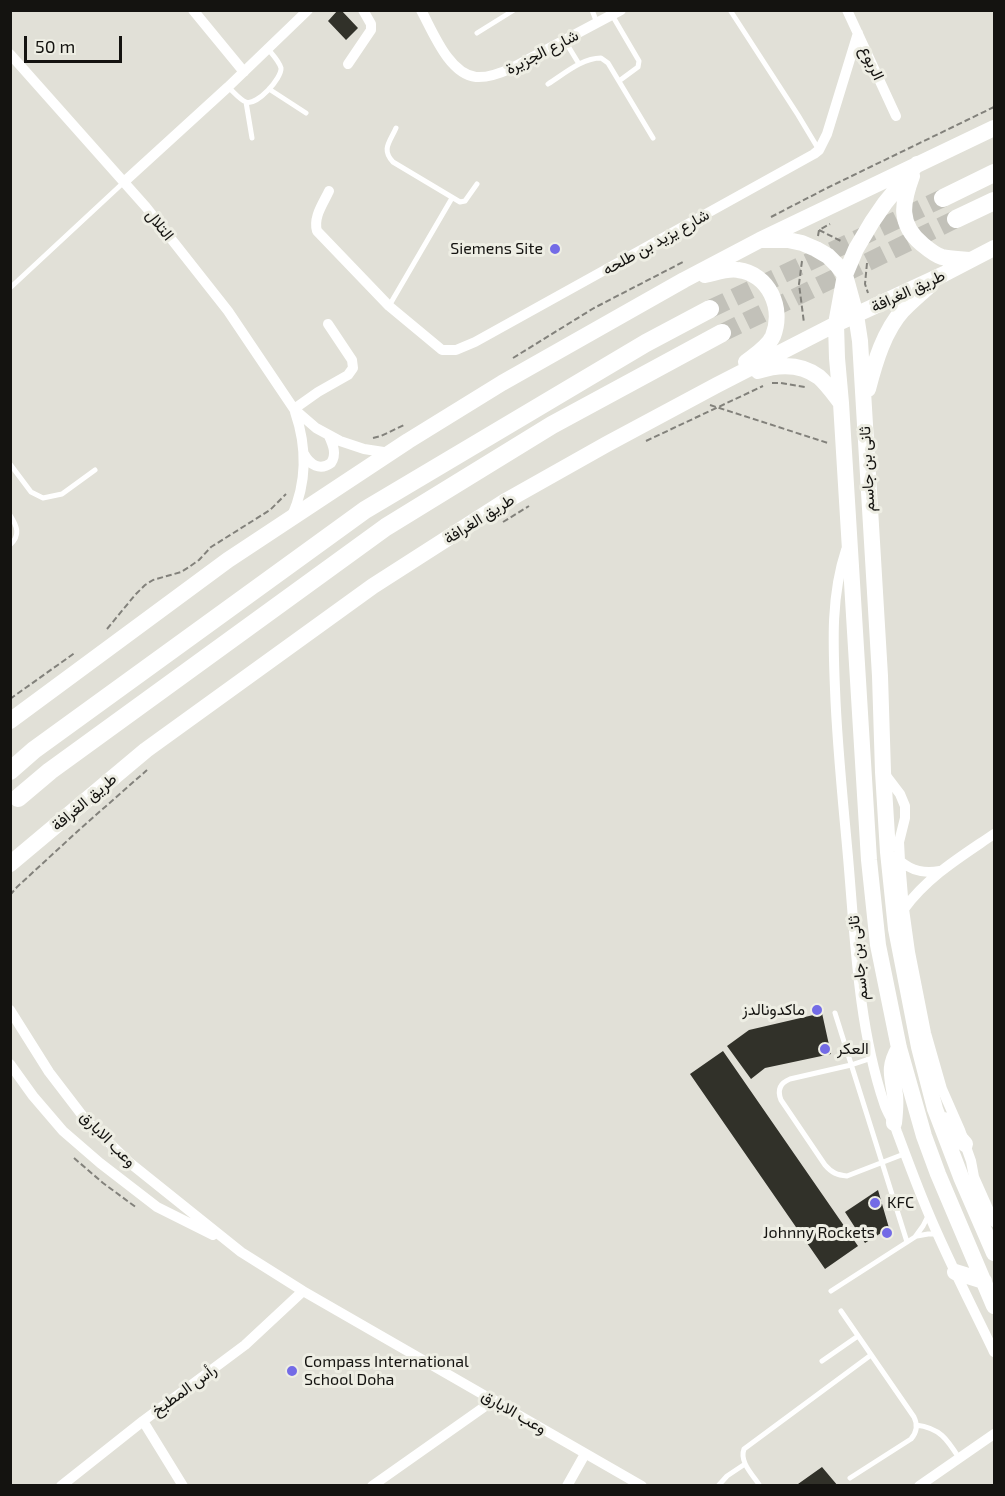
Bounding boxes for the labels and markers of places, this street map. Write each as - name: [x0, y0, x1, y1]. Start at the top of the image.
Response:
- place label: Siemens Site: [450, 239, 543, 259]
- marker: Siemens Site: [548, 242, 562, 256]
- place label: ماكدونالدز: [742, 1000, 805, 1020]
- marker: ماكدونالدز: [810, 1003, 824, 1017]
- place label: العكر: [837, 1039, 869, 1059]
- marker: العكر: [818, 1042, 832, 1056]
- place label: KFC: [887, 1193, 914, 1213]
- marker: KFC: [868, 1196, 882, 1210]
- place label: Johnny Rockets: [763, 1223, 875, 1243]
- marker: Johnny Rockets: [880, 1226, 894, 1240]
- place label: Compass International School Doha: [304, 1352, 469, 1390]
- marker: Compass International School Doha: [285, 1364, 299, 1378]

